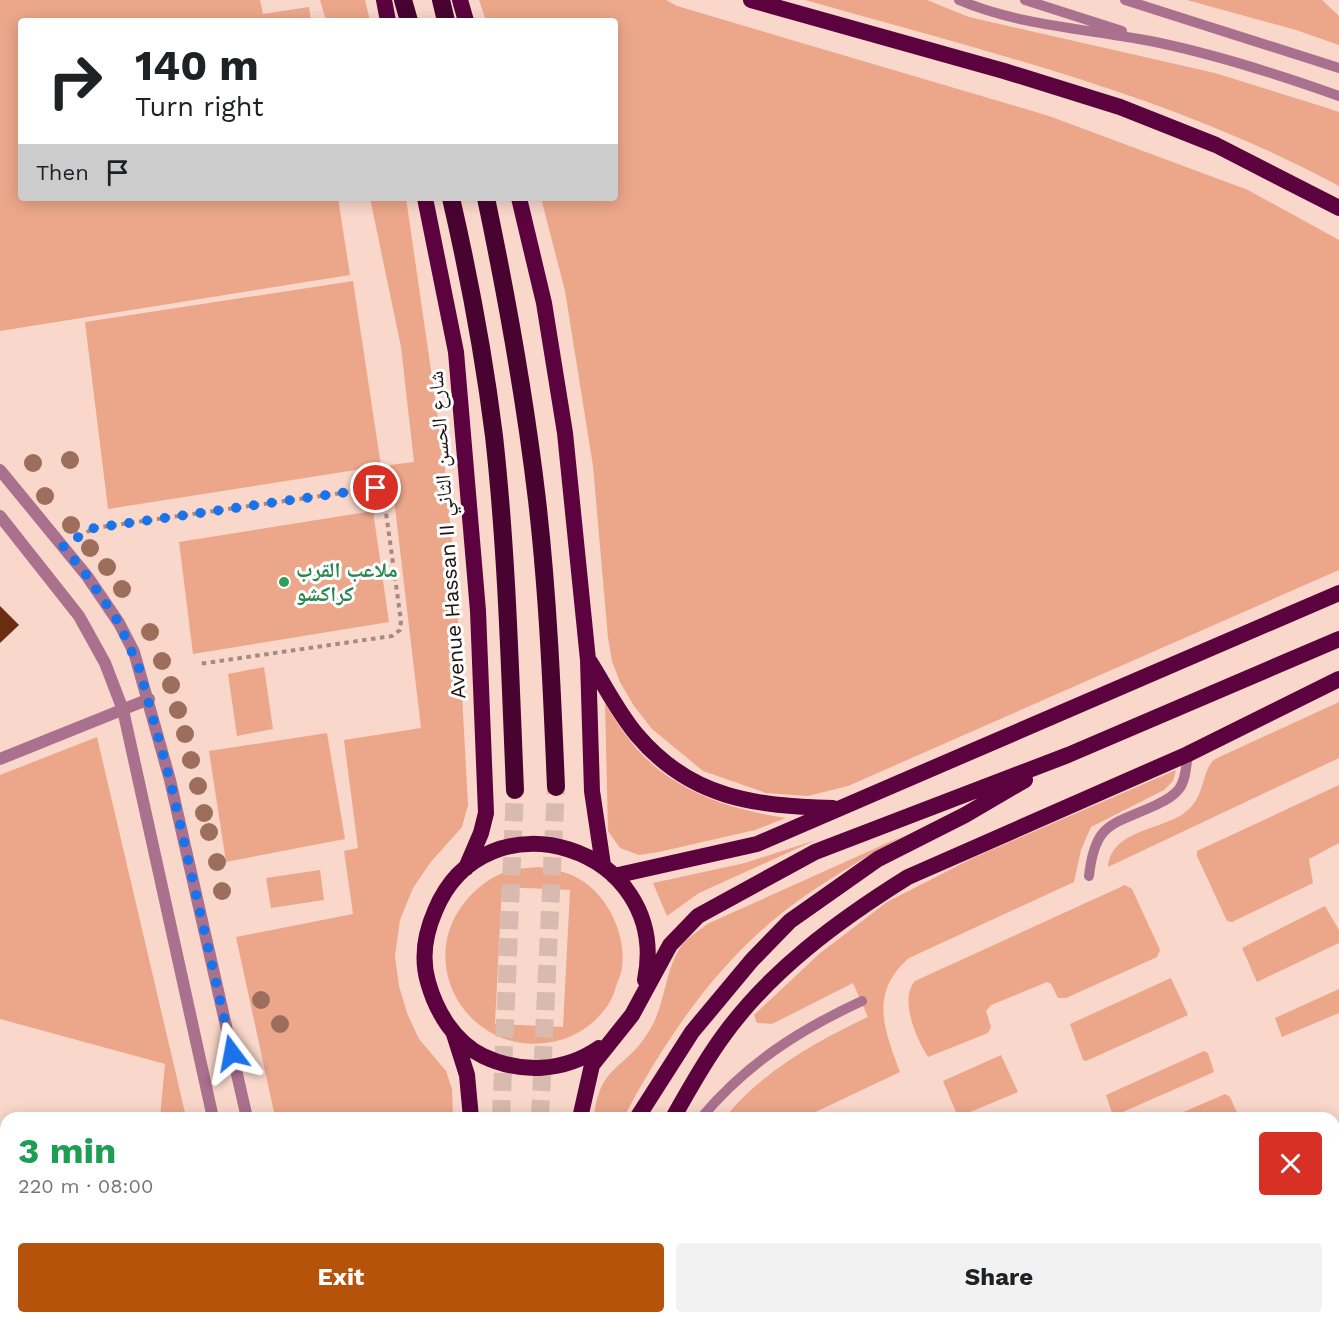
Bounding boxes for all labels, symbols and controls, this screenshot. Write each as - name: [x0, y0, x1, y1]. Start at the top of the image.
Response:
- text: 140 m: [135, 41, 259, 90]
- icon: right: [36, 42, 114, 120]
- text: Turn right: [135, 91, 264, 123]
- icon: arrive: [101, 156, 134, 189]
- text: Then: [36, 160, 89, 185]
- street label: Avenue Hassan II شارع الحسن الثاني: [423, 370, 475, 700]
- pin: [350, 462, 401, 513]
- icon: arrive: [359, 471, 392, 504]
- place label: ملاعب القرب كراكشو: [296, 557, 398, 606]
- marker: ملاعب القرب كراكشو: [277, 575, 291, 589]
- position arrow: [200, 1021, 264, 1085]
- text: 3 min: [18, 1130, 116, 1172]
- button: close: [1259, 1132, 1322, 1195]
- text: 220 m · 08:00: [18, 1174, 153, 1198]
- button: Exit: [18, 1243, 664, 1312]
- button: Share: [676, 1243, 1322, 1312]

